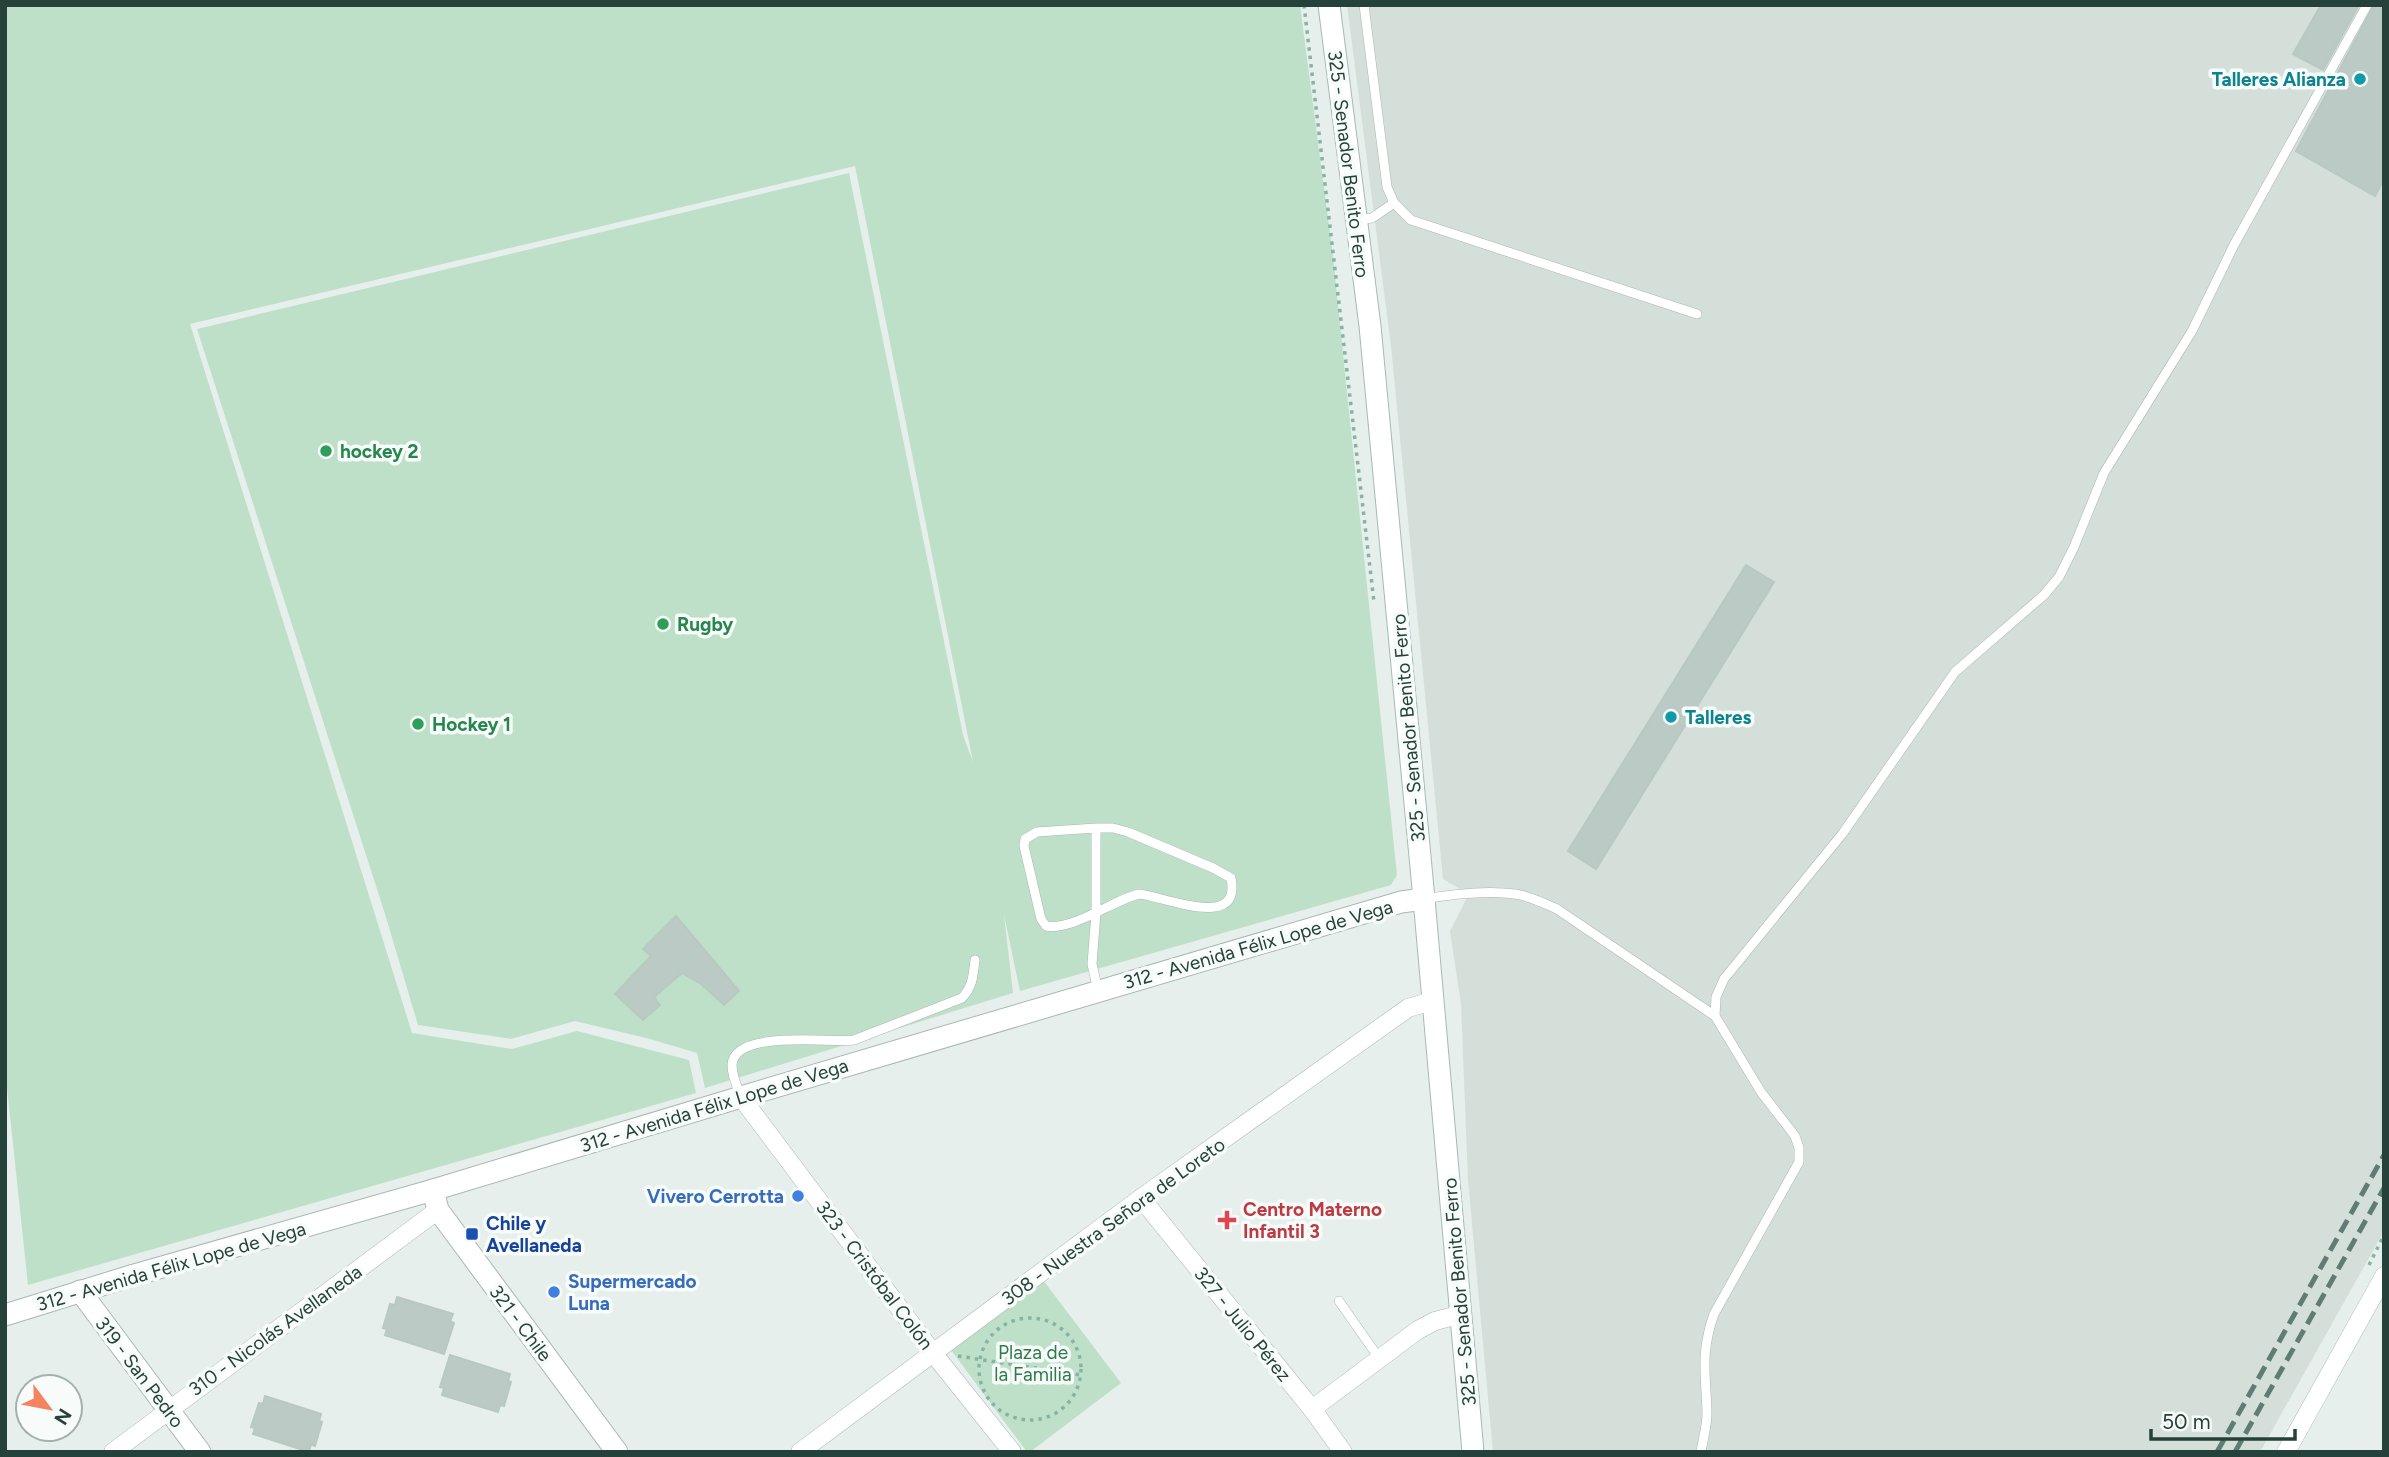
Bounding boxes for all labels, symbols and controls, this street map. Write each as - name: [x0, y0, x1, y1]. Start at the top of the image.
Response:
- street label: 325 - Senador Benito Ferro: [1323, 49, 1374, 279]
- place label: Talleres Alianza: [2212, 68, 2346, 91]
- marker: Talleres Alianza: [2352, 71, 2368, 87]
- place label: hockey 2: [340, 440, 419, 463]
- marker: hockey 2: [318, 443, 334, 459]
- place label: Rugby: [677, 613, 733, 636]
- street label: 325 - Senador Benito Ferro: [1387, 613, 1430, 843]
- marker: Rugby: [655, 616, 671, 632]
- place label: Talleres: [1685, 706, 1752, 729]
- marker: Talleres: [1663, 709, 1679, 725]
- place label: Hockey 1: [432, 713, 511, 736]
- marker: Hockey 1: [410, 716, 426, 732]
- street label: 312 - Avenida Félix Lope de Vega: [1121, 895, 1396, 994]
- street label: 312 - Avenida Félix Lope de Vega: [577, 1054, 851, 1157]
- street label: 308 - Nuestra Señora de Loreto: [997, 1133, 1229, 1310]
- street label: 325 - Senador Benito Ferro: [1438, 1177, 1481, 1407]
- place label: Vivero Cerrotta: [647, 1185, 784, 1208]
- marker: Vivero Cerrotta: [790, 1188, 806, 1204]
- street label: 323 - Cristóbal Colón: [811, 1196, 938, 1354]
- place label: Centro Materno Infantil 3: [1243, 1198, 1382, 1243]
- marker: Centro Materno Infantil 3: [1217, 1210, 1237, 1230]
- place label: Chile y Avellaneda: [486, 1212, 582, 1257]
- street label: 312 - Avenida Félix Lope de Vega: [34, 1217, 309, 1316]
- marker: Chile y Avellaneda: [464, 1226, 480, 1242]
- street label: 310 - Nicolás Avellaneda: [184, 1260, 366, 1401]
- street label: 327 - Julio Pérez: [1189, 1262, 1296, 1386]
- place label: Supermercado Luna: [568, 1270, 697, 1315]
- street label: 321 - Chile: [485, 1281, 557, 1366]
- marker: Supermercado Luna: [546, 1284, 562, 1300]
- street label: 319 - San Pedro: [90, 1312, 189, 1432]
- park label: Plaza de la Familia: [994, 1341, 1072, 1386]
- north arrow: [14, 1373, 84, 1443]
- scale bar: [2151, 1398, 2294, 1442]
- text: N: [49, 1404, 77, 1429]
- text: 50 m: [2162, 1409, 2211, 1434]

